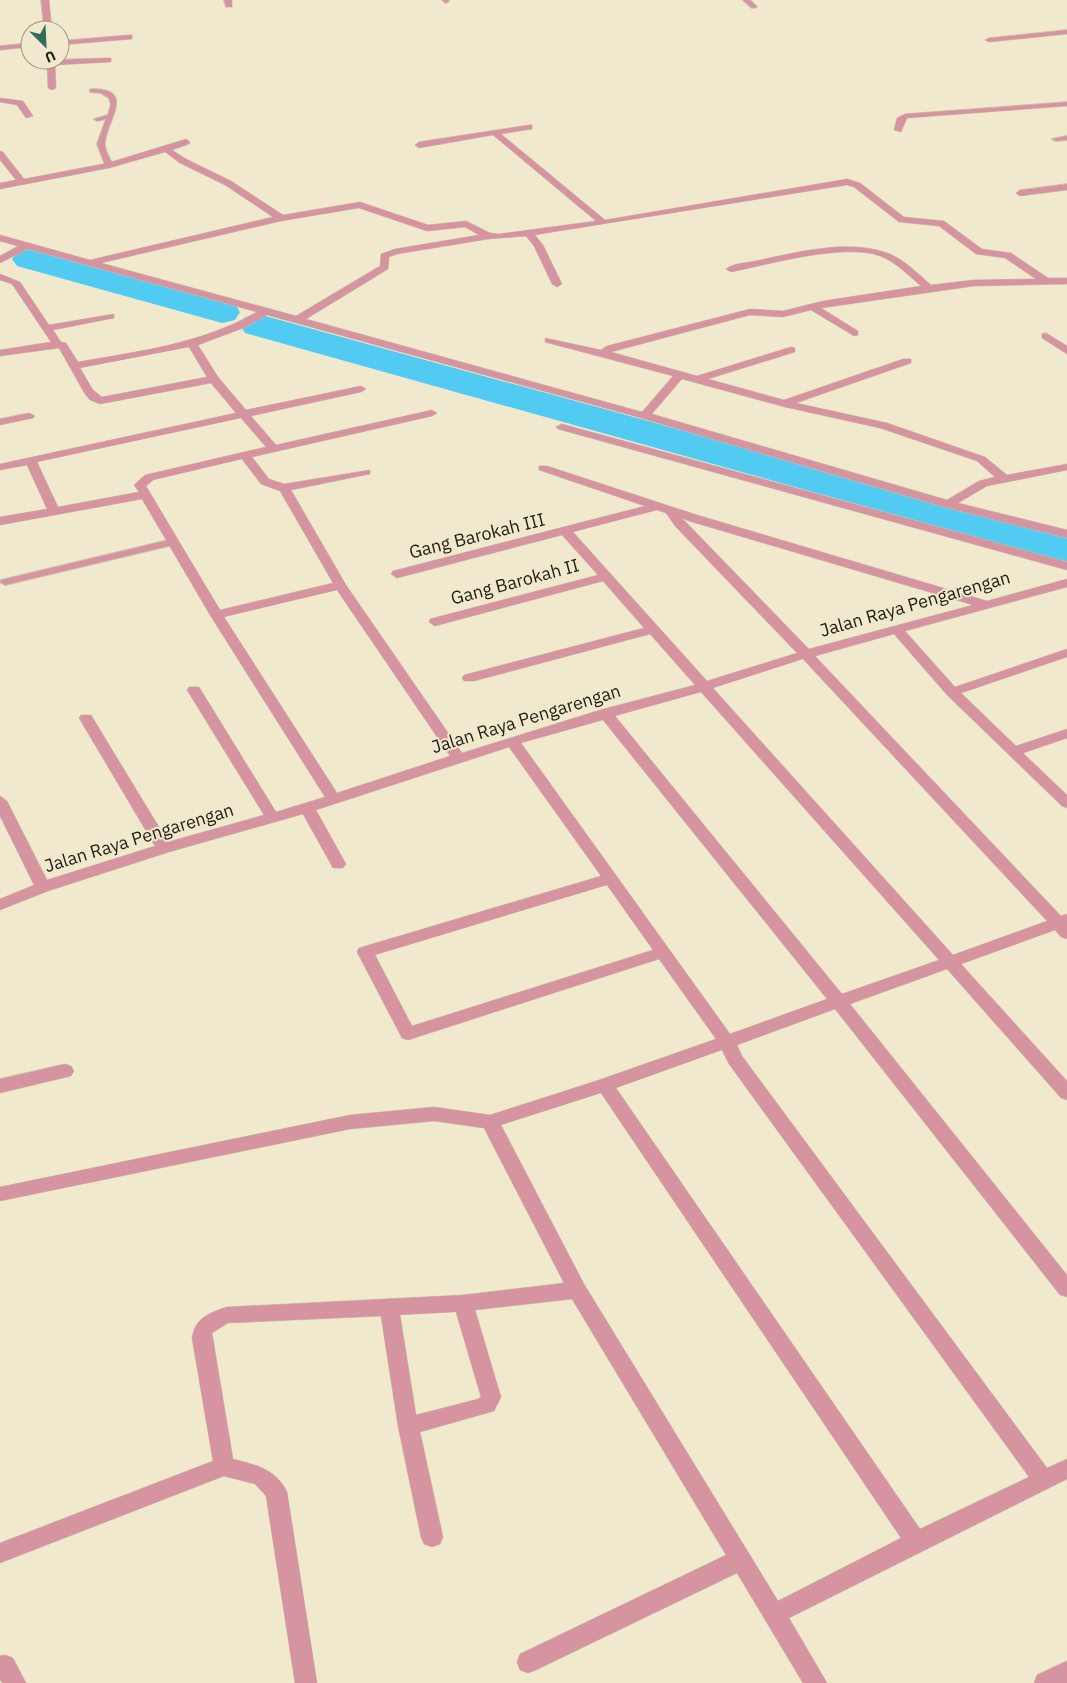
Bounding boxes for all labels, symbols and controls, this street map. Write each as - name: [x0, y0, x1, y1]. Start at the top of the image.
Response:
- north arrow: [20, 20, 70, 70]
- text: U: [42, 47, 58, 67]
- street label: Gang Barokah III: [407, 508, 547, 564]
- street label: Gang Barokah II: [448, 553, 582, 610]
- street label: Jalan Raya Pengarengan: [817, 565, 1013, 642]
- street label: Jalan Raya Pengarengan: [428, 679, 623, 758]
- street label: Jalan Raya Pengarengan: [41, 798, 236, 877]

